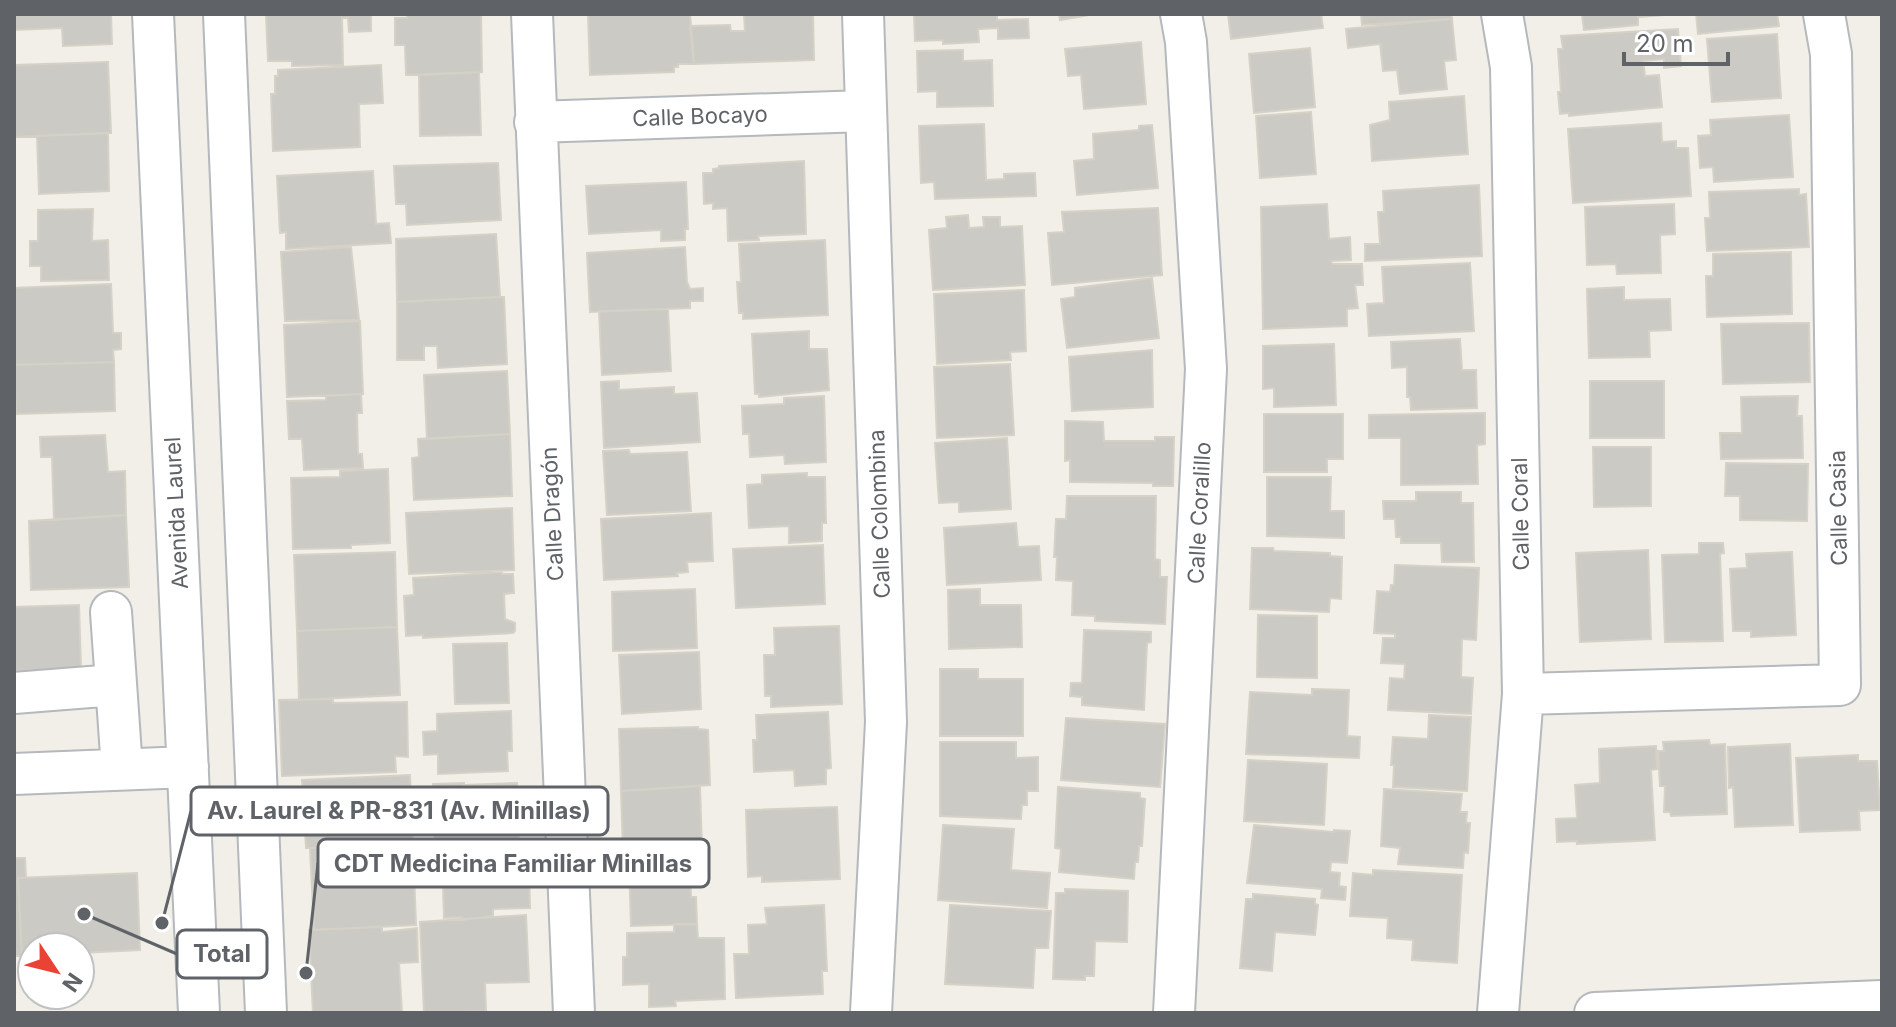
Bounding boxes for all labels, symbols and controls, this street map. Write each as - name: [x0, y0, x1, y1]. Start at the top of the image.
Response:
- scale bar: [1624, 16, 1728, 66]
- text: 20 m: [1636, 29, 1694, 58]
- street label: Calle Bocayo: [632, 101, 768, 131]
- street label: Calle Colombina: [863, 429, 895, 599]
- street label: Avenida Laurel: [159, 436, 193, 590]
- street label: Calle Coralillo: [1182, 441, 1216, 585]
- street label: Calle Dragón: [536, 446, 568, 582]
- street label: Calle Casia: [1824, 450, 1852, 566]
- street label: Calle Coral: [1506, 457, 1534, 571]
- callout: Av. Laurel & PR-831 (Av. Minillas): [191, 787, 608, 835]
- text: Av. Laurel & PR-831 (Av. Minillas): [207, 796, 591, 825]
- callout: CDT Medicina Familiar Minillas: [318, 839, 709, 887]
- text: CDT Medicina Familiar Minillas: [334, 849, 692, 878]
- callout: Total: [177, 930, 267, 978]
- north arrow: [16, 931, 96, 1011]
- text: Total: [193, 939, 251, 968]
- text: N: [57, 968, 88, 997]

